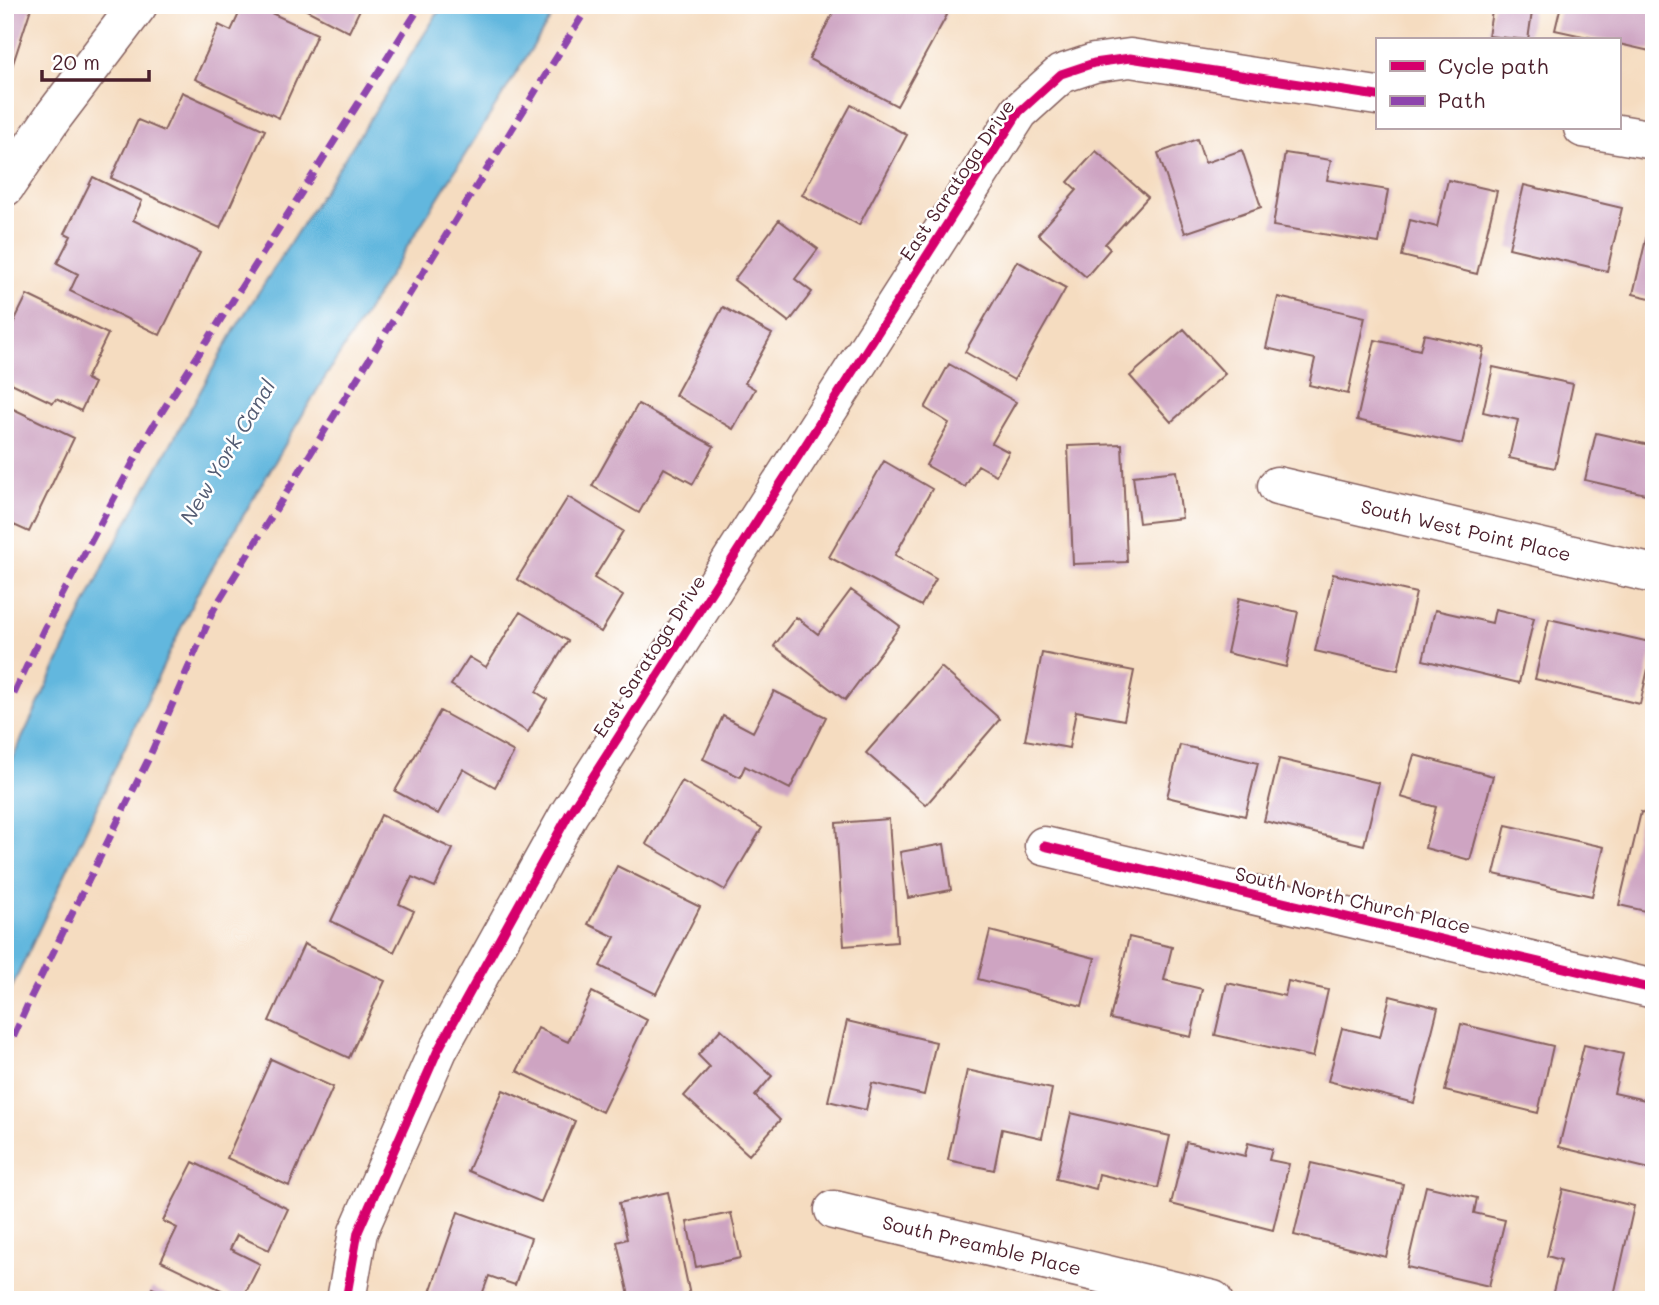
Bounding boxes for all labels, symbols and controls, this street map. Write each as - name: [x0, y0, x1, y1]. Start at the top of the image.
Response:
- scale bar: [42, 38, 149, 82]
- legend: [1376, 38, 1620, 130]
- text: 20 m: [52, 48, 100, 75]
- text: Cycle path: [1438, 52, 1548, 79]
- text: Path: [1438, 86, 1485, 113]
- street label: East Saratoga Drive: [893, 94, 1020, 265]
- water label: New York Canal: [173, 373, 281, 529]
- street label: South West Point Place: [1359, 493, 1573, 566]
- street label: East Saratoga Drive: [587, 570, 711, 742]
- street label: South North Church Place: [1233, 860, 1473, 939]
- street label: South Preamble Place: [880, 1209, 1084, 1280]

